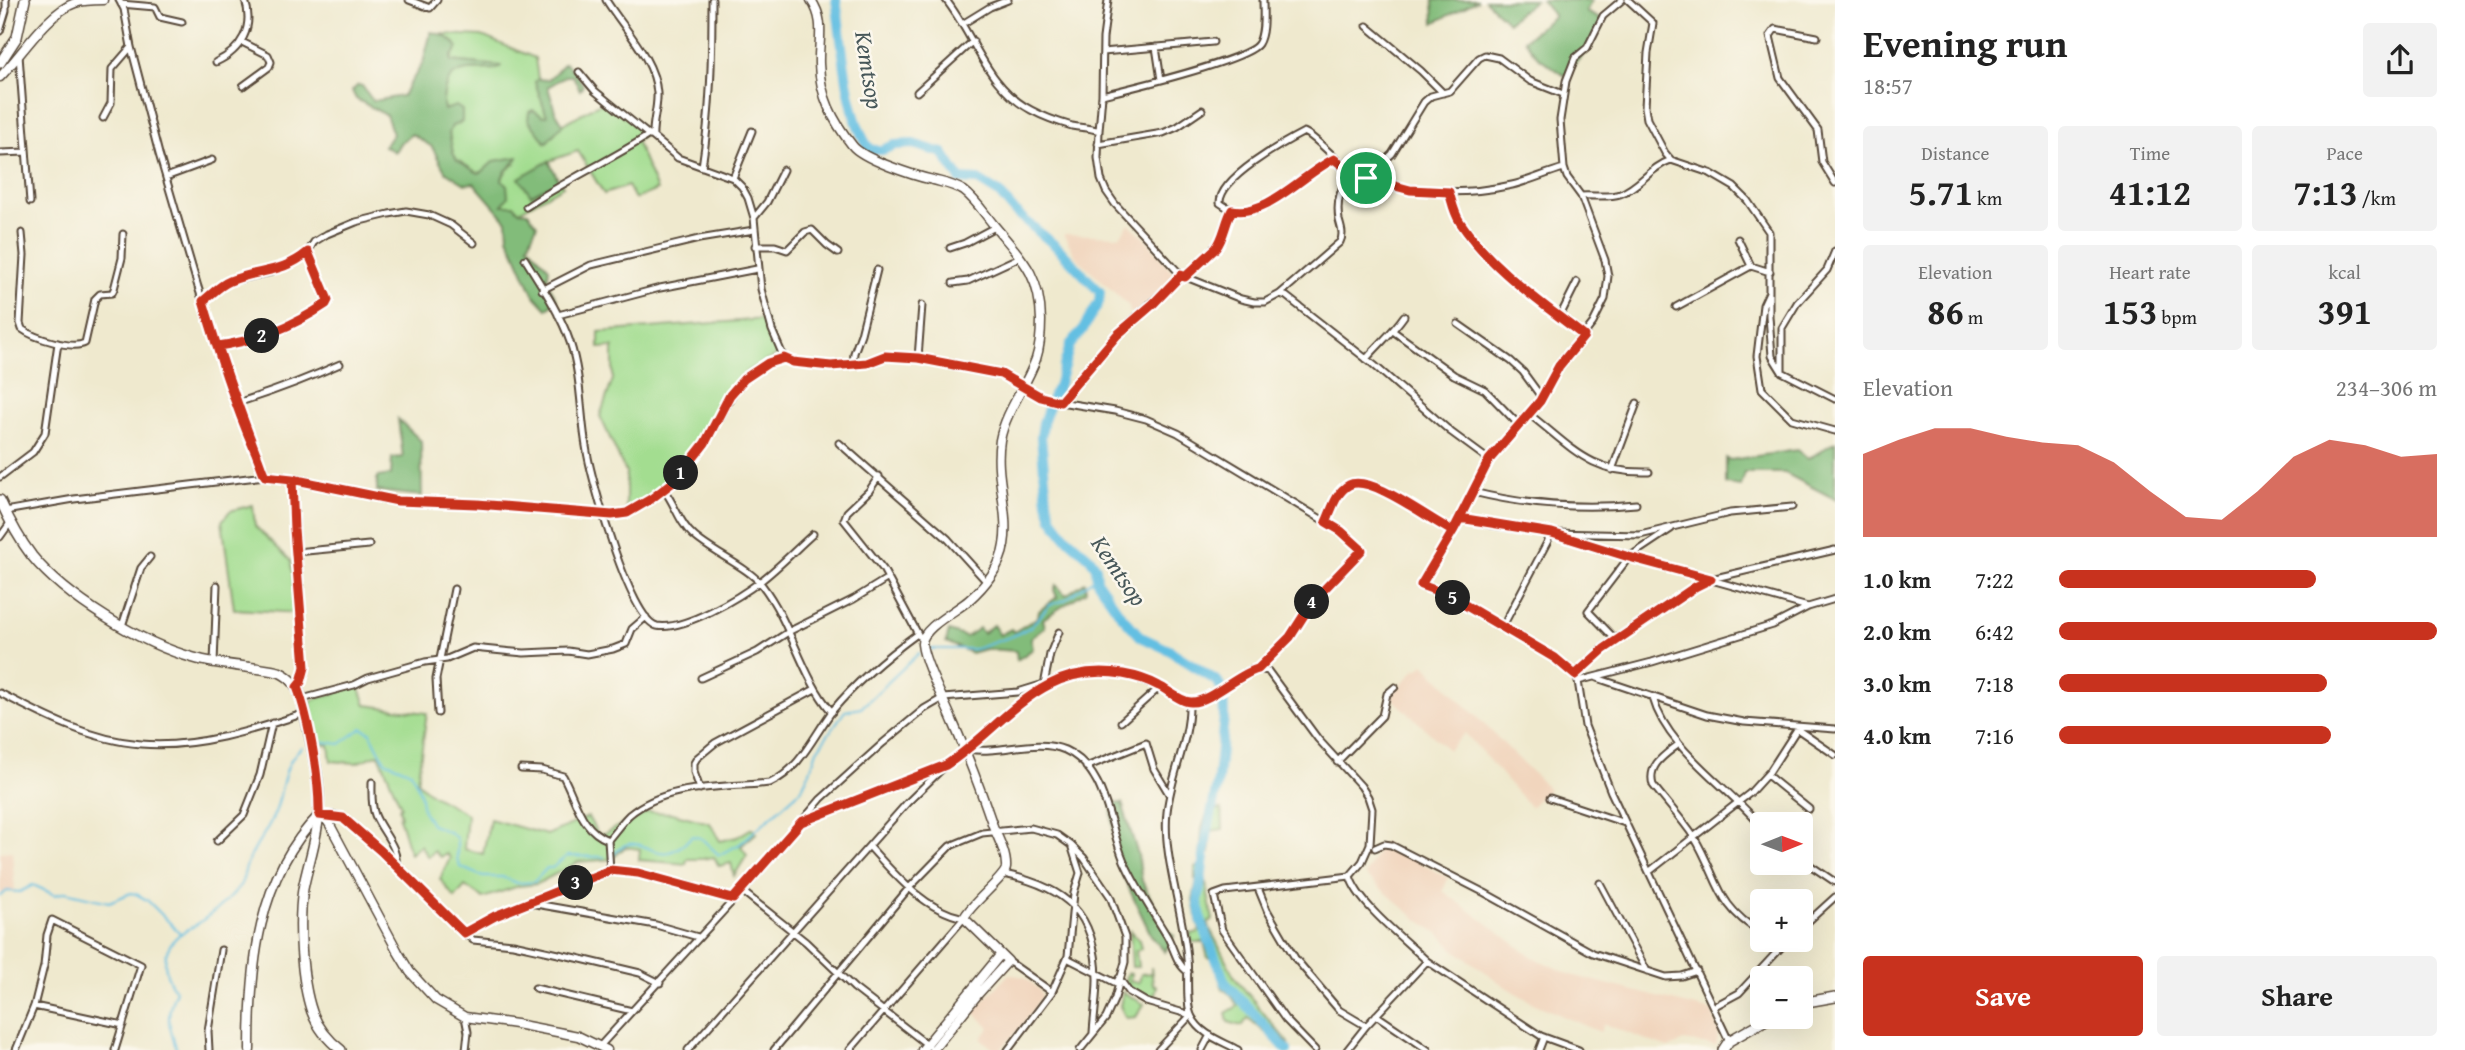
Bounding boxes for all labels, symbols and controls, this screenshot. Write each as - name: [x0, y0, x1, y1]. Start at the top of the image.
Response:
- text: Evening run: [1863, 15, 2067, 71]
- button: share: [2363, 23, 2437, 97]
- water label: Kemtsop: [846, 27, 893, 112]
- text: 18:57: [1863, 69, 1913, 102]
- text: Distance: [1921, 139, 1989, 167]
- text: Time: [2130, 139, 2170, 167]
- text: Pace: [2326, 139, 2363, 167]
- pin: [1336, 148, 1396, 208]
- icon: arrive: [1347, 159, 1385, 197]
- text: 5.71: [1909, 167, 1973, 218]
- text: 41:12: [2109, 167, 2191, 218]
- text: 7:13: [2293, 167, 2358, 218]
- text: km: [1973, 184, 2002, 212]
- text: /km: [2358, 184, 2396, 212]
- text: Elevation: [1918, 258, 1993, 286]
- text: Heart rate: [2109, 258, 2191, 286]
- text: kcal: [2328, 258, 2361, 286]
- text: 86: [1927, 286, 1964, 337]
- text: 153: [2103, 286, 2157, 337]
- text: 391: [2317, 286, 2372, 337]
- text: m: [1964, 303, 1983, 331]
- text: bpm: [2157, 303, 2197, 331]
- pin: 2: [244, 318, 280, 354]
- text: 2: [257, 321, 266, 349]
- text: Elevation: [1863, 371, 1953, 404]
- text: 234–306 m: [2336, 371, 2437, 404]
- pin: 1: [664, 456, 698, 490]
- text: 1: [676, 458, 685, 486]
- water label: Kemtsop: [1082, 527, 1156, 613]
- text: 1.0 km: [1863, 563, 1931, 596]
- text: 7:22: [1975, 563, 2014, 596]
- pin: 5: [1436, 580, 1470, 616]
- text: 5: [1448, 583, 1457, 611]
- pin: 4: [1294, 584, 1330, 620]
- text: 4: [1307, 587, 1316, 615]
- text: 2.0 km: [1863, 615, 1931, 648]
- text: 6:42: [1975, 615, 2014, 648]
- text: 3.0 km: [1863, 667, 1931, 700]
- text: 7:18: [1975, 667, 2014, 700]
- text: 4.0 km: [1863, 719, 1931, 752]
- text: 7:16: [1975, 719, 2014, 752]
- north arrow: [1750, 812, 1813, 875]
- map controls: [1750, 812, 1813, 1029]
- pin: 3: [558, 866, 594, 900]
- text: 3: [571, 868, 580, 896]
- button: +: [1750, 889, 1813, 952]
- button: Save: [1863, 956, 2143, 1036]
- button: Share: [2157, 956, 2437, 1036]
- button: −: [1750, 966, 1813, 1029]

